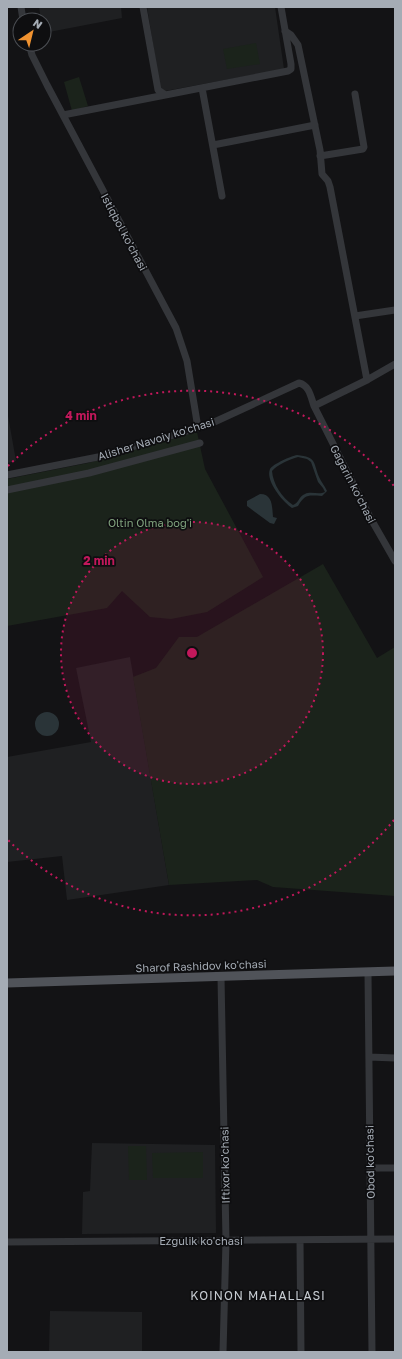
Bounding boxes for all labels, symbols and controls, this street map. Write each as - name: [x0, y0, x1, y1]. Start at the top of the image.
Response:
- north arrow: [12, 12, 52, 52]
- text: N: [31, 16, 45, 31]
- street label: Istiqbol ko'chasi: [99, 191, 150, 273]
- text: 4 min: [65, 408, 97, 423]
- street label: Alisher Navoiy ko'chasi: [96, 415, 216, 462]
- street label: Gagarin ko'chasi: [328, 442, 379, 525]
- park label: Oltin Olma bog'i: [108, 516, 192, 529]
- text: 2 min: [83, 553, 115, 568]
- centre of rings: [185, 646, 199, 660]
- street label: Sharof Rashidov ko'chasi: [135, 957, 267, 974]
- street label: Obod ko'chasi: [362, 1125, 377, 1199]
- street label: Iftixor ko'chasi: [217, 1126, 232, 1204]
- street label: Ezgulik ko'chasi: [159, 1234, 243, 1247]
- district label: KOINON MAHALLASI: [190, 1288, 326, 1303]

